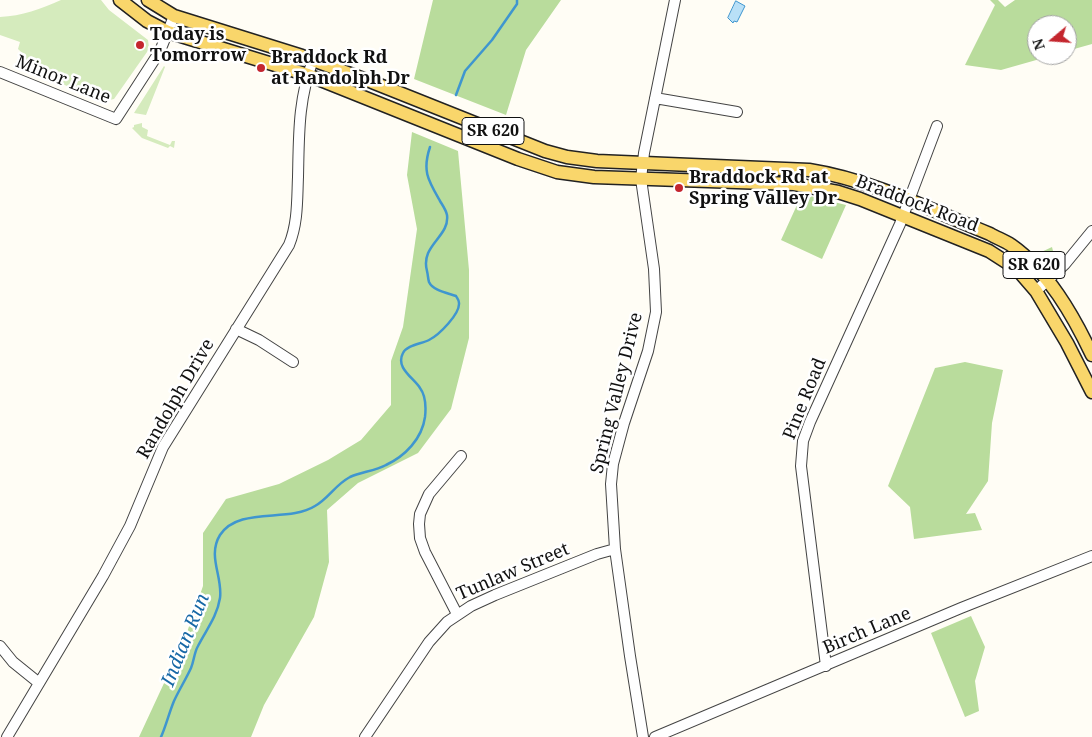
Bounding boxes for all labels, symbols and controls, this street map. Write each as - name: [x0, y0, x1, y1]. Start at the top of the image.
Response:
- north arrow: [1027, 15, 1077, 65]
- place label: Today is Tomorrow: [150, 24, 246, 66]
- text: N: [1027, 36, 1049, 53]
- marker: Today is Tomorrow: [134, 39, 146, 51]
- place label: Braddock Rd at Randolph Dr: [271, 47, 410, 90]
- street label: Minor Lane: [12, 51, 114, 109]
- marker: Braddock Rd at Randolph Dr: [255, 62, 267, 74]
- road number: SR 620: [462, 118, 524, 144]
- place label: Braddock Rd at Spring Valley Dr: [689, 167, 837, 210]
- street label: Braddock Road: [852, 171, 982, 237]
- marker: Braddock Rd at Spring Valley Dr: [673, 182, 685, 194]
- road number: SR 620: [1003, 252, 1065, 278]
- street label: Spring Valley Drive: [587, 310, 647, 476]
- street label: Randolph Drive: [133, 335, 219, 463]
- street label: Pine Road: [779, 355, 831, 443]
- street label: Tunlaw Street: [453, 539, 573, 605]
- water label: Indian Run: [157, 590, 215, 690]
- street label: Birch Lane: [820, 603, 914, 659]

